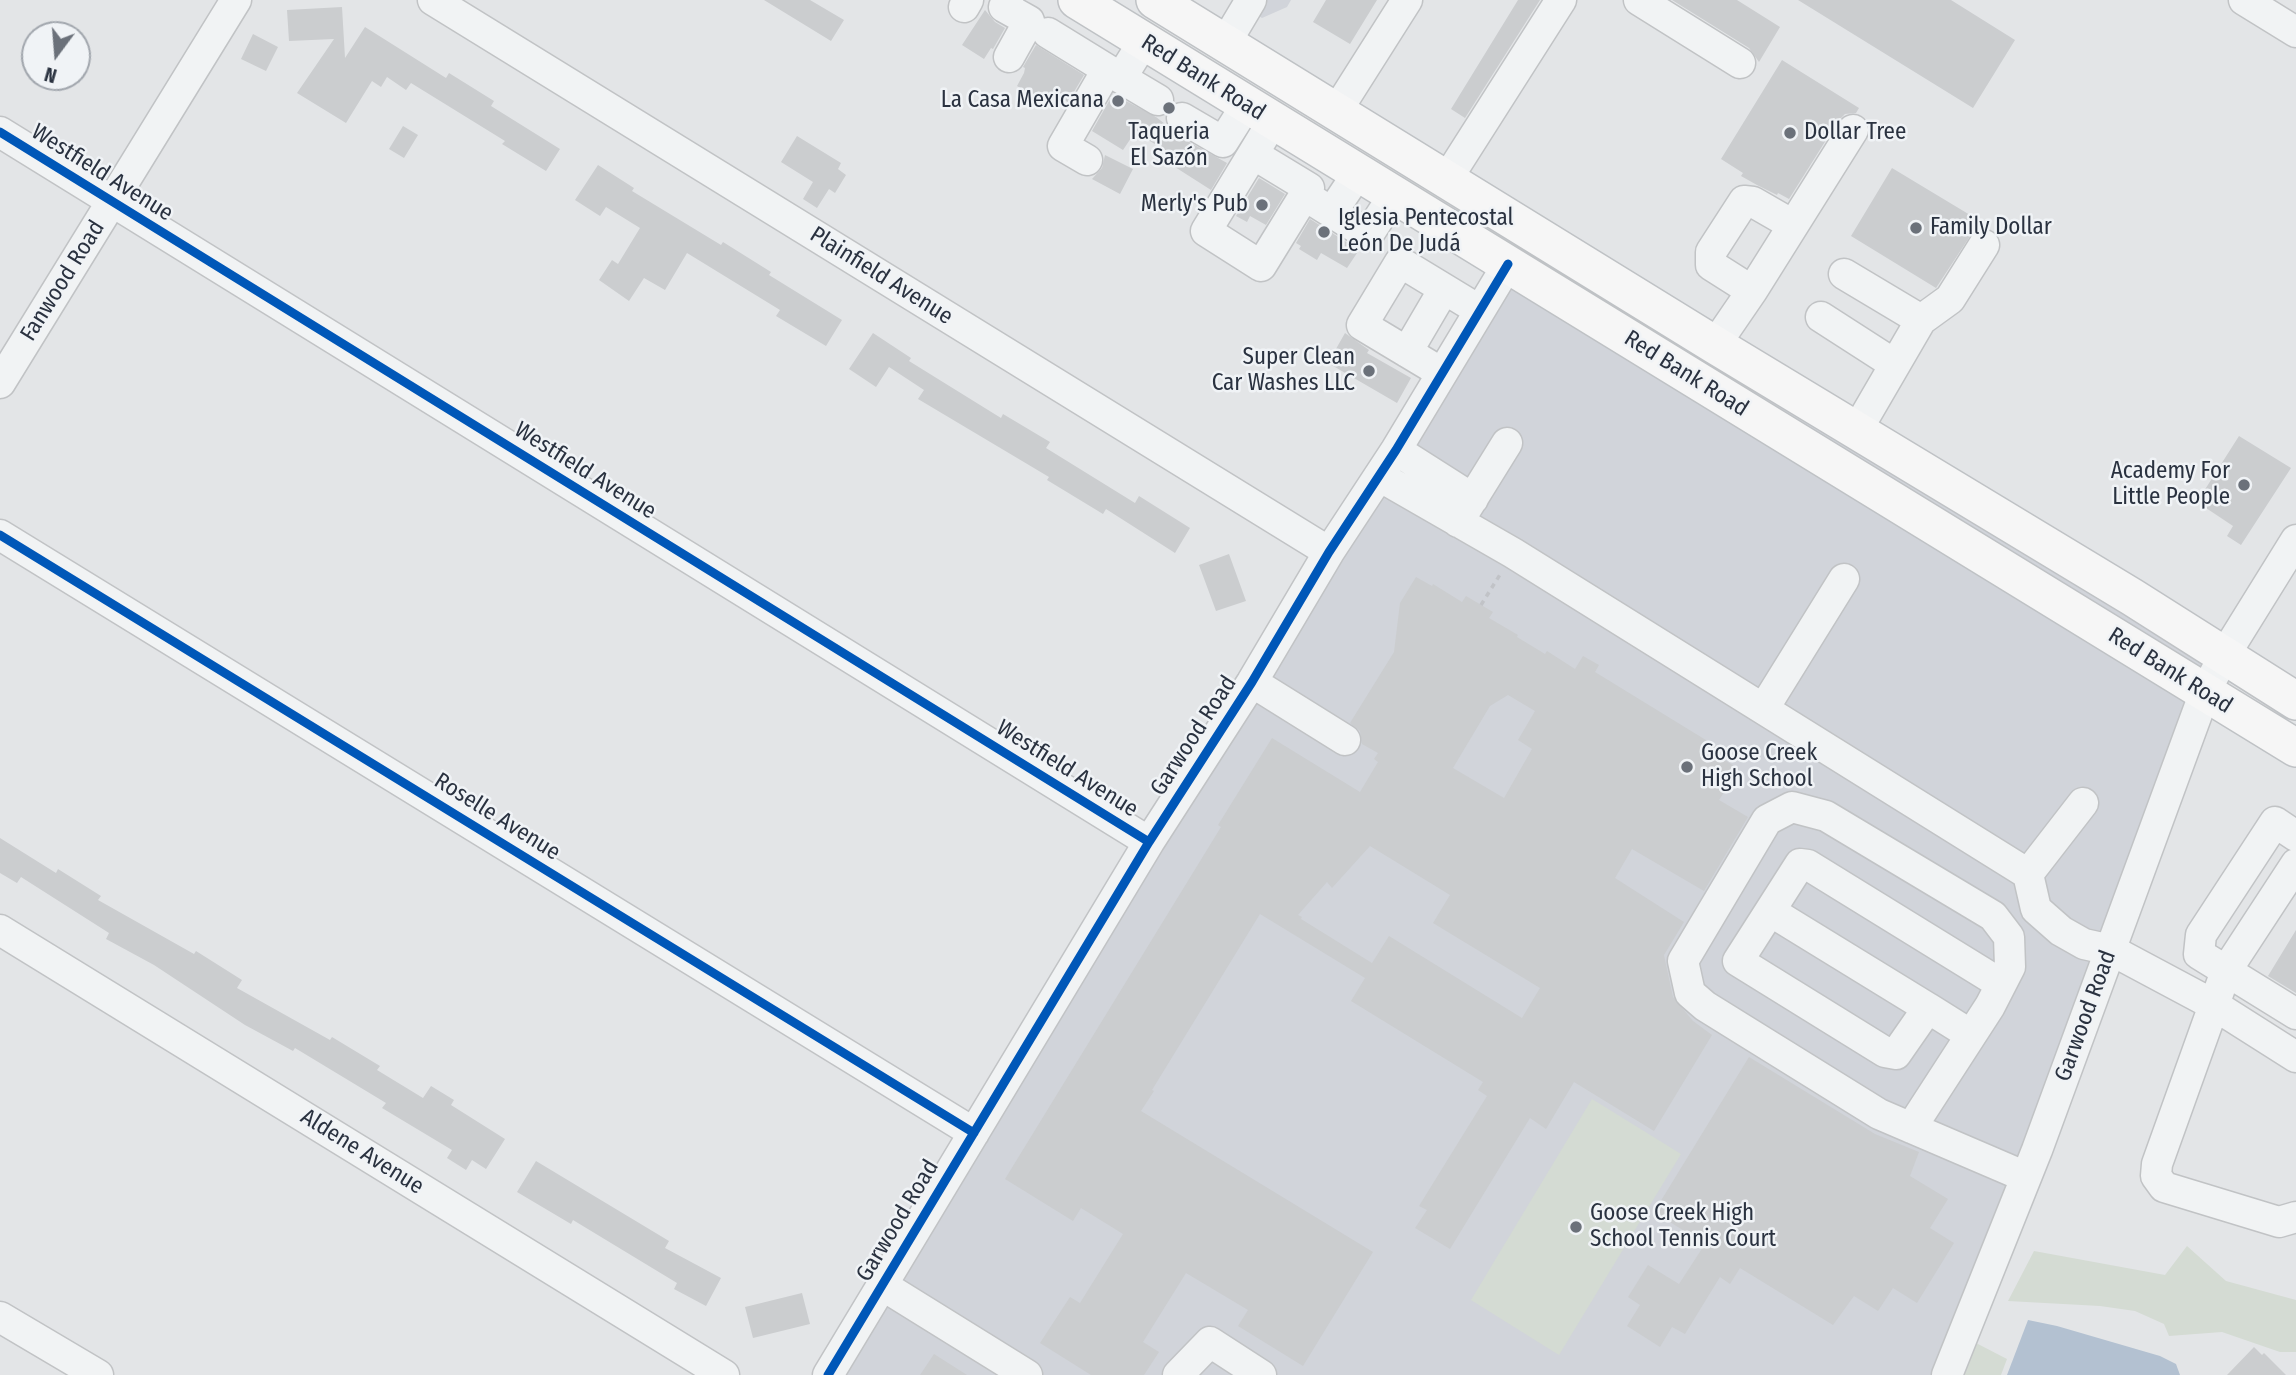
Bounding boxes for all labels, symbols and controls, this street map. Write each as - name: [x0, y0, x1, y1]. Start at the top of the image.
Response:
- north arrow: [21, 21, 91, 91]
- street label: Red Bank Road: [1136, 29, 1270, 127]
- text: N: [42, 62, 59, 87]
- place label: La Casa Mexicana: [941, 87, 1104, 115]
- marker: La Casa Mexicana: [1110, 93, 1126, 109]
- marker: Taqueria El Sazón: [1161, 100, 1177, 116]
- street label: Westfield Avenue: [26, 118, 178, 228]
- place label: Taqueria El Sazón: [1128, 119, 1210, 173]
- place label: Dollar Tree: [1804, 119, 1906, 147]
- marker: Dollar Tree: [1782, 125, 1798, 141]
- place label: Merly's Pub: [1141, 191, 1248, 219]
- marker: Merly's Pub: [1254, 197, 1270, 213]
- place label: Iglesia Pentecostal León De Judá: [1338, 205, 1514, 259]
- place label: Family Dollar: [1930, 214, 2052, 242]
- street label: Fanwood Road: [15, 216, 111, 346]
- marker: Family Dollar: [1908, 220, 1924, 236]
- street label: Plainfield Avenue: [805, 221, 957, 331]
- marker: Iglesia Pentecostal León De Judá: [1316, 224, 1332, 240]
- street label: Red Bank Road: [1619, 325, 1753, 423]
- place label: Super Clean Car Washes LLC: [1212, 344, 1355, 398]
- marker: Super Clean Car Washes LLC: [1361, 363, 1377, 379]
- street label: Westfield Avenue: [509, 416, 661, 526]
- place label: Academy For Little People: [2111, 458, 2230, 512]
- marker: Academy For Little People: [2236, 477, 2252, 493]
- street label: Red Bank Road: [2103, 622, 2237, 720]
- street label: Garwood Road: [1145, 671, 1243, 801]
- street label: Westfield Avenue: [991, 714, 1143, 824]
- place label: Goose Creek High School: [1701, 740, 1817, 794]
- marker: Goose Creek High School: [1679, 759, 1695, 775]
- street label: Roselle Avenue: [429, 767, 565, 867]
- street label: Garwood Road: [2050, 947, 2122, 1085]
- street label: Aldene Avenue: [295, 1103, 429, 1201]
- street label: Garwood Road: [851, 1155, 945, 1287]
- place label: Goose Creek High School Tennis Court: [1590, 1200, 1776, 1254]
- marker: Goose Creek High School Tennis Court: [1568, 1219, 1584, 1235]

